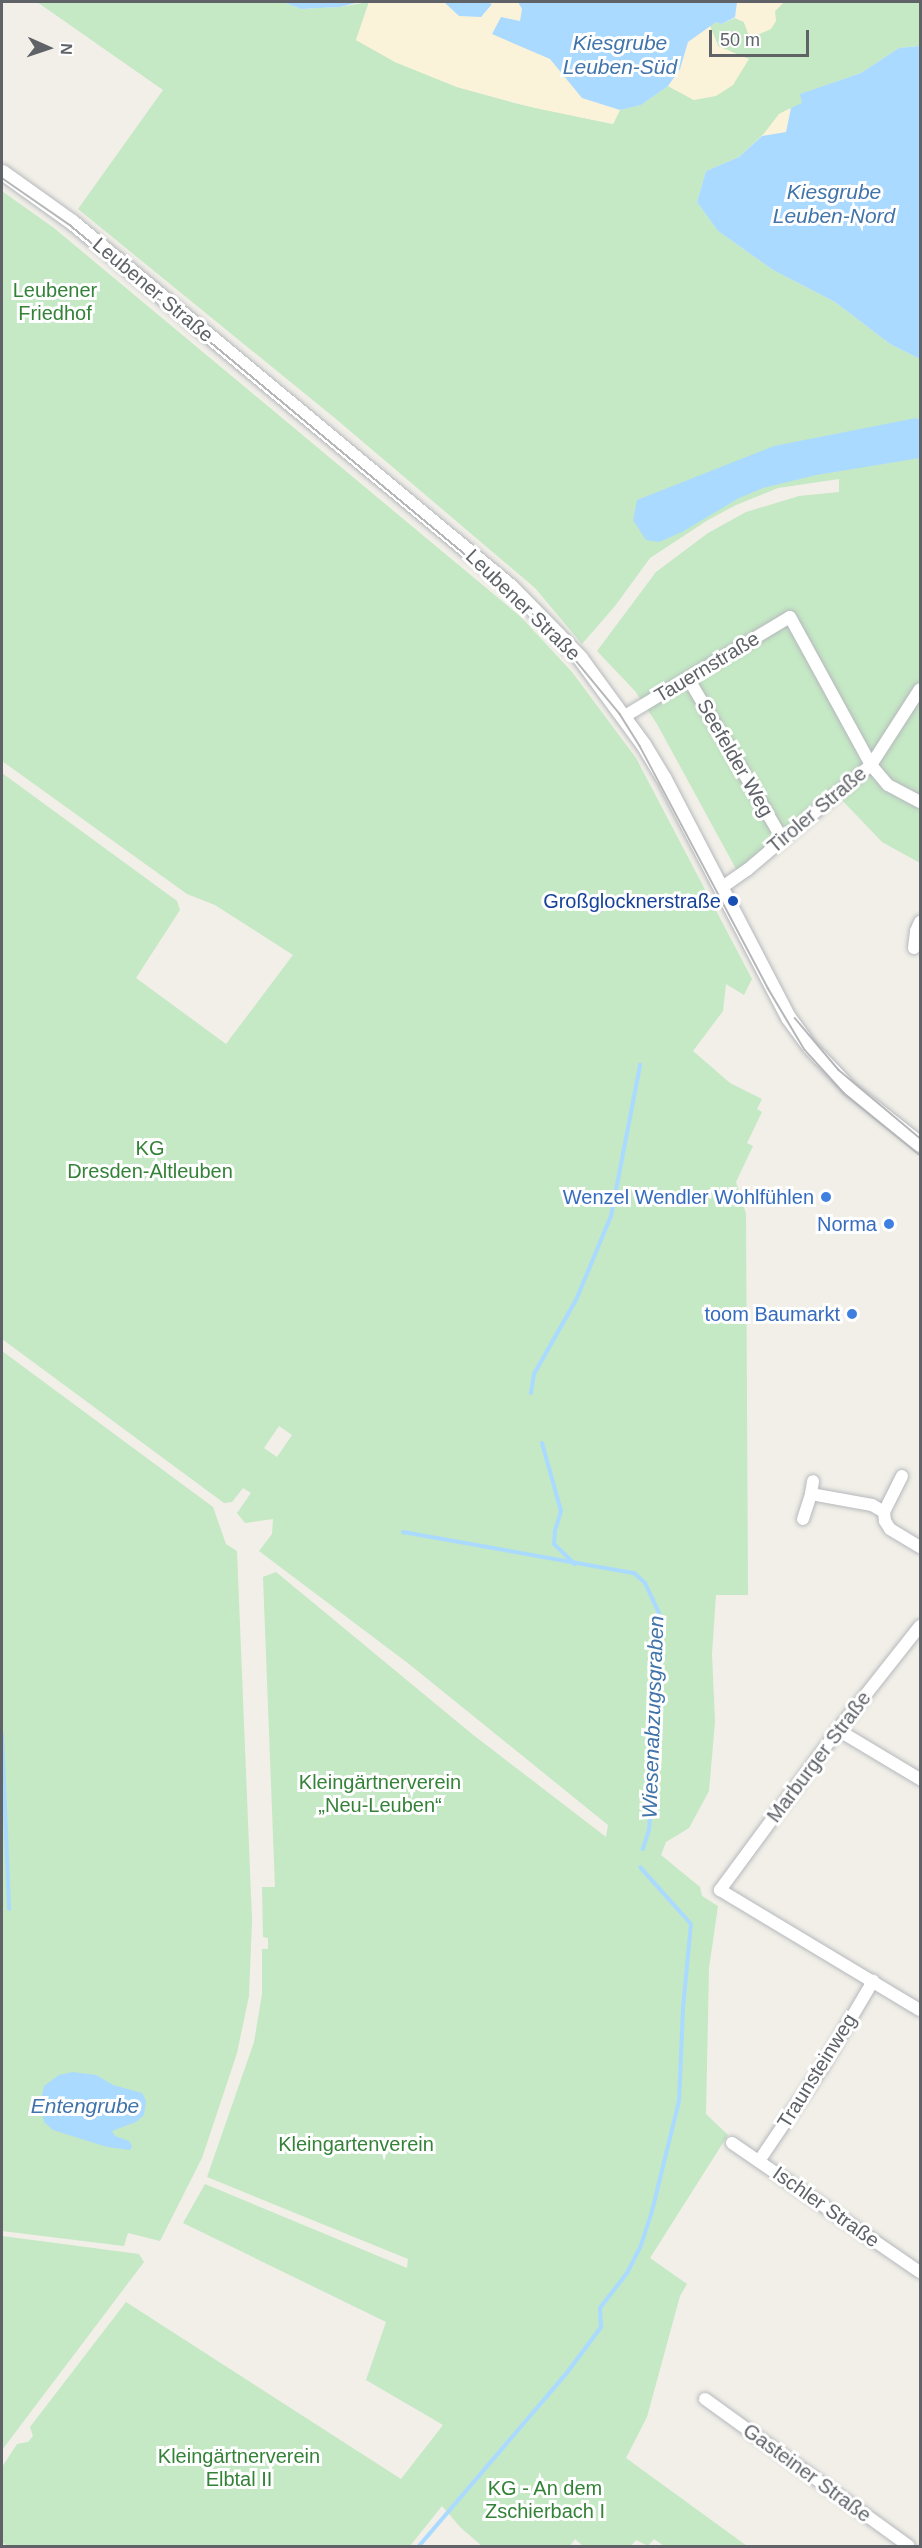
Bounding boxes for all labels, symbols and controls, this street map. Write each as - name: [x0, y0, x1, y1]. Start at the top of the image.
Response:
- north arrow: [18, 18, 78, 78]
- scale bar: [712, 18, 812, 56]
- water label: Kiesgrube Leuben-Süd: [563, 30, 677, 80]
- text: 50 m: [720, 30, 760, 50]
- text: N: [58, 43, 75, 55]
- water label: Kiesgrube Leuben-Nord: [773, 179, 895, 229]
- street label: Leubener Straße: [88, 233, 218, 347]
- park label: Leubener Friedhof: [13, 278, 97, 325]
- street label: Leubener Straße: [461, 544, 585, 666]
- street label: Tauernstraße: [650, 626, 764, 708]
- street label: Seefelder Weg: [692, 695, 778, 821]
- street label: Tiroler Straße: [763, 762, 871, 858]
- place label: Großglocknerstraße: [543, 889, 721, 913]
- marker: Großglocknerstraße: [726, 894, 740, 908]
- park label: KG Dresden-Altleuben: [67, 1136, 233, 1183]
- place label: Wenzel Wendler Wohlfühlen: [563, 1185, 814, 1209]
- marker: Wenzel Wendler Wohlfühlen: [819, 1190, 833, 1204]
- place label: Norma: [817, 1212, 877, 1236]
- marker: Norma: [882, 1217, 896, 1231]
- place label: toom Baumarkt: [704, 1302, 840, 1326]
- marker: toom Baumarkt: [845, 1307, 859, 1321]
- water label: Wiesenabzugsgraben: [637, 1615, 669, 1819]
- street label: Marburger Straße: [762, 1687, 876, 1827]
- park label: Kleingärtnerverein „Neu-Leuben“: [299, 1770, 461, 1817]
- street label: Traunsteinweg: [772, 2009, 862, 2133]
- water label: Entengrube: [31, 2093, 139, 2119]
- park label: Kleingartenverein: [278, 2132, 434, 2156]
- street label: Ischler Straße: [768, 2161, 884, 2253]
- street label: Gasteiner Straße: [738, 2419, 876, 2527]
- park label: Kleingärtnerverein Elbtal II: [158, 2444, 320, 2491]
- park label: KG - An dem Zschierbach I: [485, 2477, 605, 2524]

